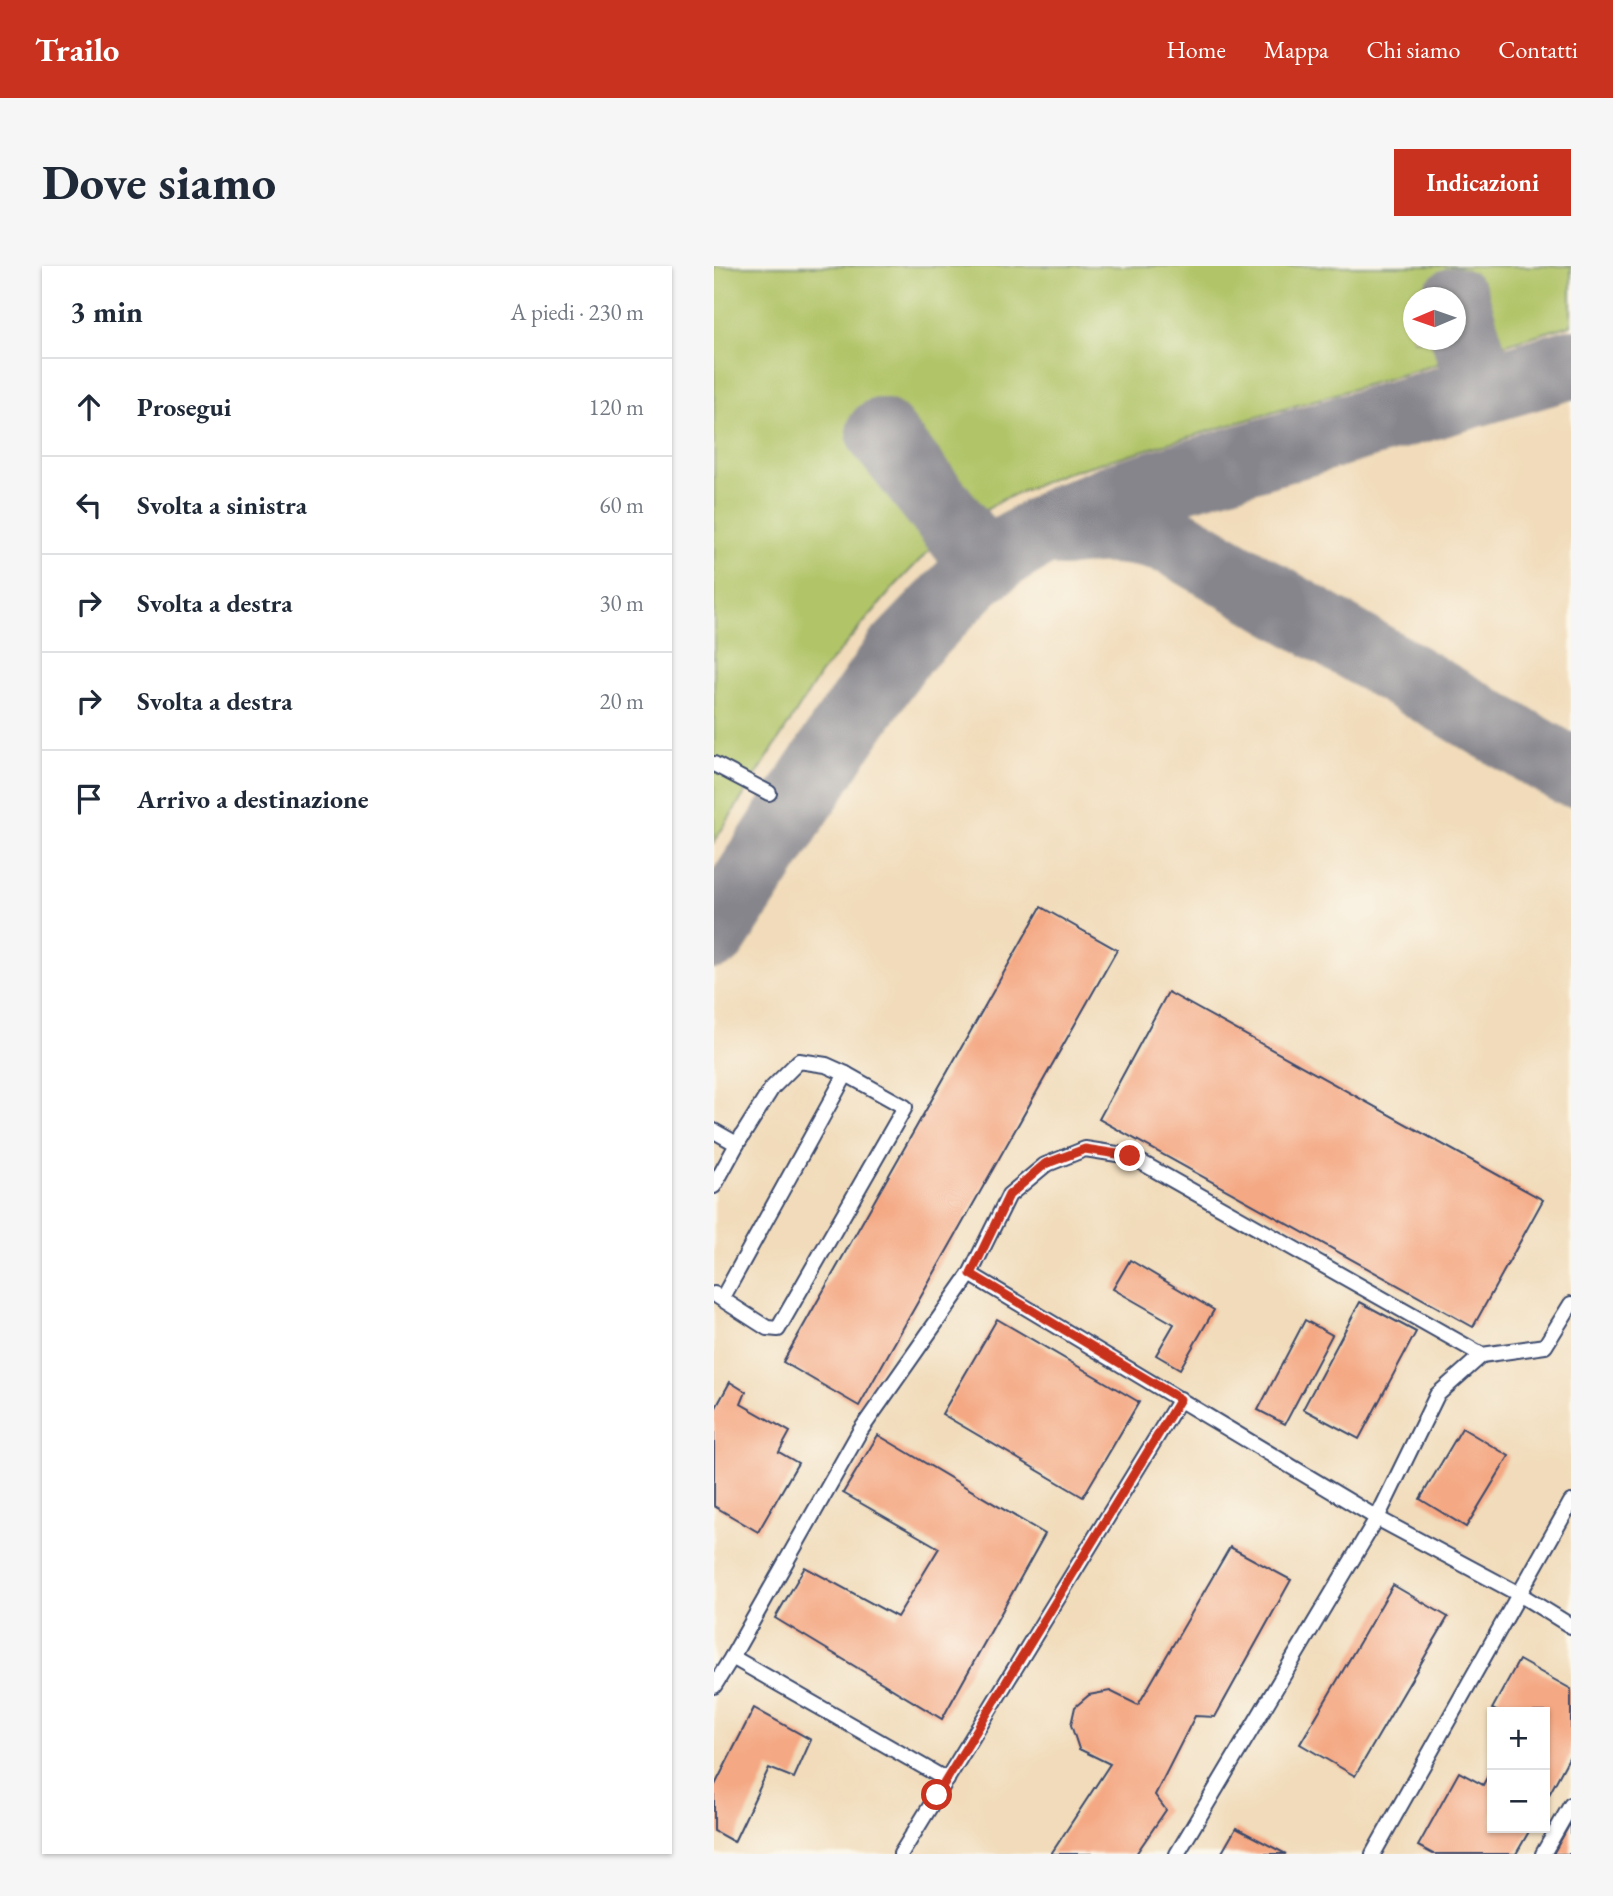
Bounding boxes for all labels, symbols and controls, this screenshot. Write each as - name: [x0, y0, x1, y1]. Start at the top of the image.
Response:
- text: Trailo: [35, 28, 119, 71]
- text: Home: [1166, 34, 1226, 65]
- text: Mappa: [1264, 34, 1329, 65]
- text: Chi siamo: [1367, 34, 1460, 65]
- text: Contatti: [1498, 34, 1578, 65]
- button: Indicazioni: [1394, 149, 1571, 216]
- text: Dove siamo: [42, 150, 276, 214]
- north arrow: [1403, 287, 1466, 350]
- text: 3 min: [70, 292, 143, 331]
- text: A piedi · 230 m: [510, 297, 644, 327]
- icon: ahead: [70, 388, 108, 426]
- text: Prosegui: [137, 390, 232, 424]
- text: 120 m: [588, 392, 644, 422]
- icon: left: [70, 486, 108, 524]
- text: Svolta a sinistra: [137, 488, 307, 522]
- text: 60 m: [599, 490, 644, 520]
- icon: right: [70, 584, 108, 622]
- text: Svolta a destra: [137, 586, 293, 620]
- text: 30 m: [599, 588, 644, 618]
- icon: right: [70, 682, 108, 720]
- text: Svolta a destra: [137, 684, 293, 718]
- text: 20 m: [599, 686, 644, 716]
- icon: arrive: [70, 780, 108, 818]
- text: Arrivo a destinazione: [137, 782, 369, 816]
- route end: [1114, 1140, 1145, 1171]
- map controls: [1487, 1707, 1550, 1833]
- button: +: [1487, 1707, 1550, 1770]
- button: −: [1487, 1770, 1550, 1833]
- route start: [921, 1779, 952, 1810]

